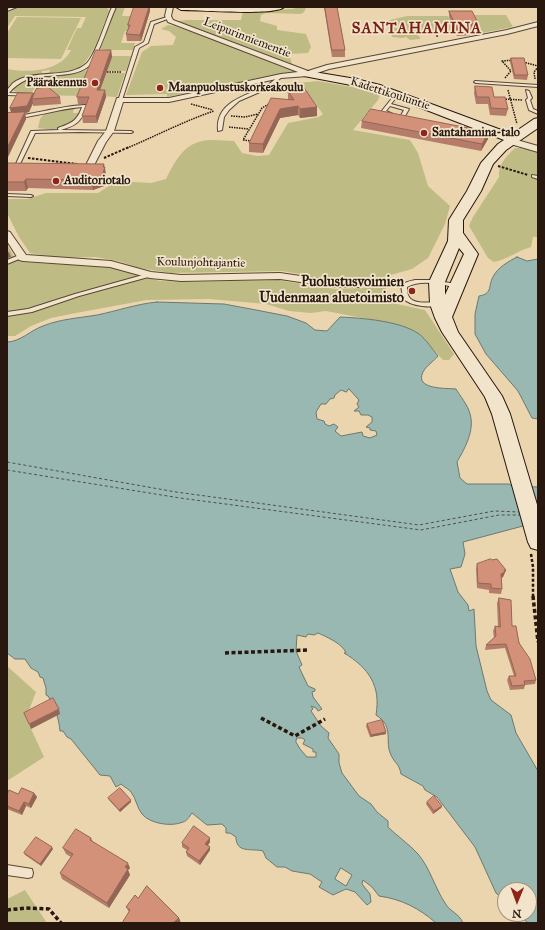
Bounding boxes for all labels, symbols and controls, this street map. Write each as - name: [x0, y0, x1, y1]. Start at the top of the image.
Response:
- street label: Leipurinniementie: [201, 15, 293, 61]
- district label: SANTAHAMINA: [352, 20, 482, 38]
- street label: Kadettikouluntie: [348, 74, 432, 114]
- place label: Päärakennus: [26, 76, 87, 90]
- marker: Päärakennus: [90, 78, 100, 88]
- place label: Maanpuolustuskorkeakoulu: [168, 81, 303, 95]
- marker: Maanpuolustuskorkeakoulu: [155, 83, 165, 93]
- place label: Santahamina-talo: [432, 126, 520, 140]
- marker: Santahamina-talo: [419, 128, 429, 138]
- place label: Auditoriotalo: [64, 174, 130, 188]
- marker: Auditoriotalo: [51, 176, 61, 186]
- street label: Koulunjohtajantie: [156, 255, 246, 271]
- place label: Puolustusvoimien Uudenmaan aluetoimisto: [259, 275, 404, 308]
- marker: Puolustusvoimien Uudenmaan aluetoimisto: [407, 286, 417, 296]
- north arrow: [497, 882, 537, 922]
- text: N: [512, 907, 522, 920]

